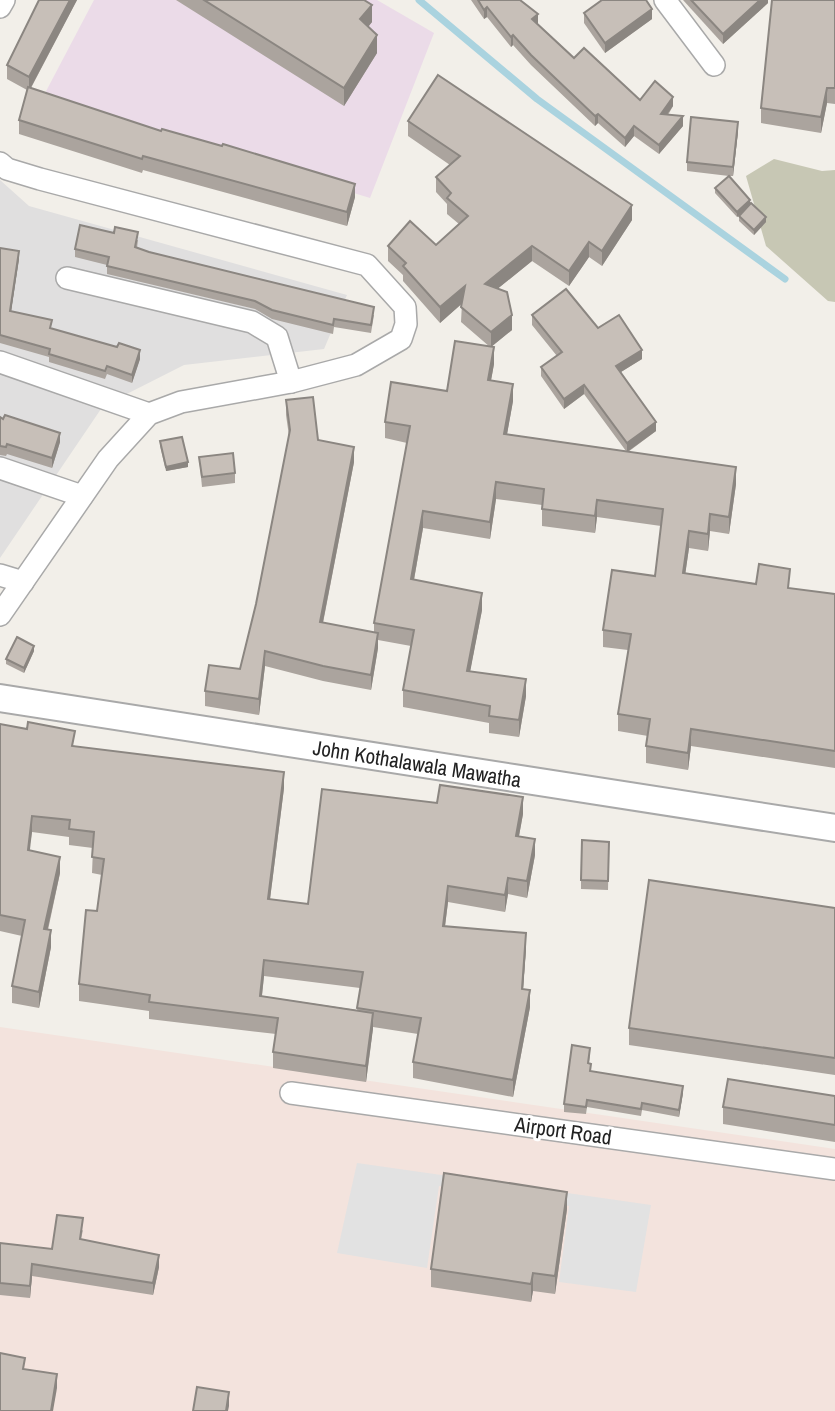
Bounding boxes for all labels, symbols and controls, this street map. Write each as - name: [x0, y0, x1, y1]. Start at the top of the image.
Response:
- street label: John Kothalawala Mawatha: [311, 733, 524, 794]
- street label: Airport Road: [512, 1109, 613, 1152]

